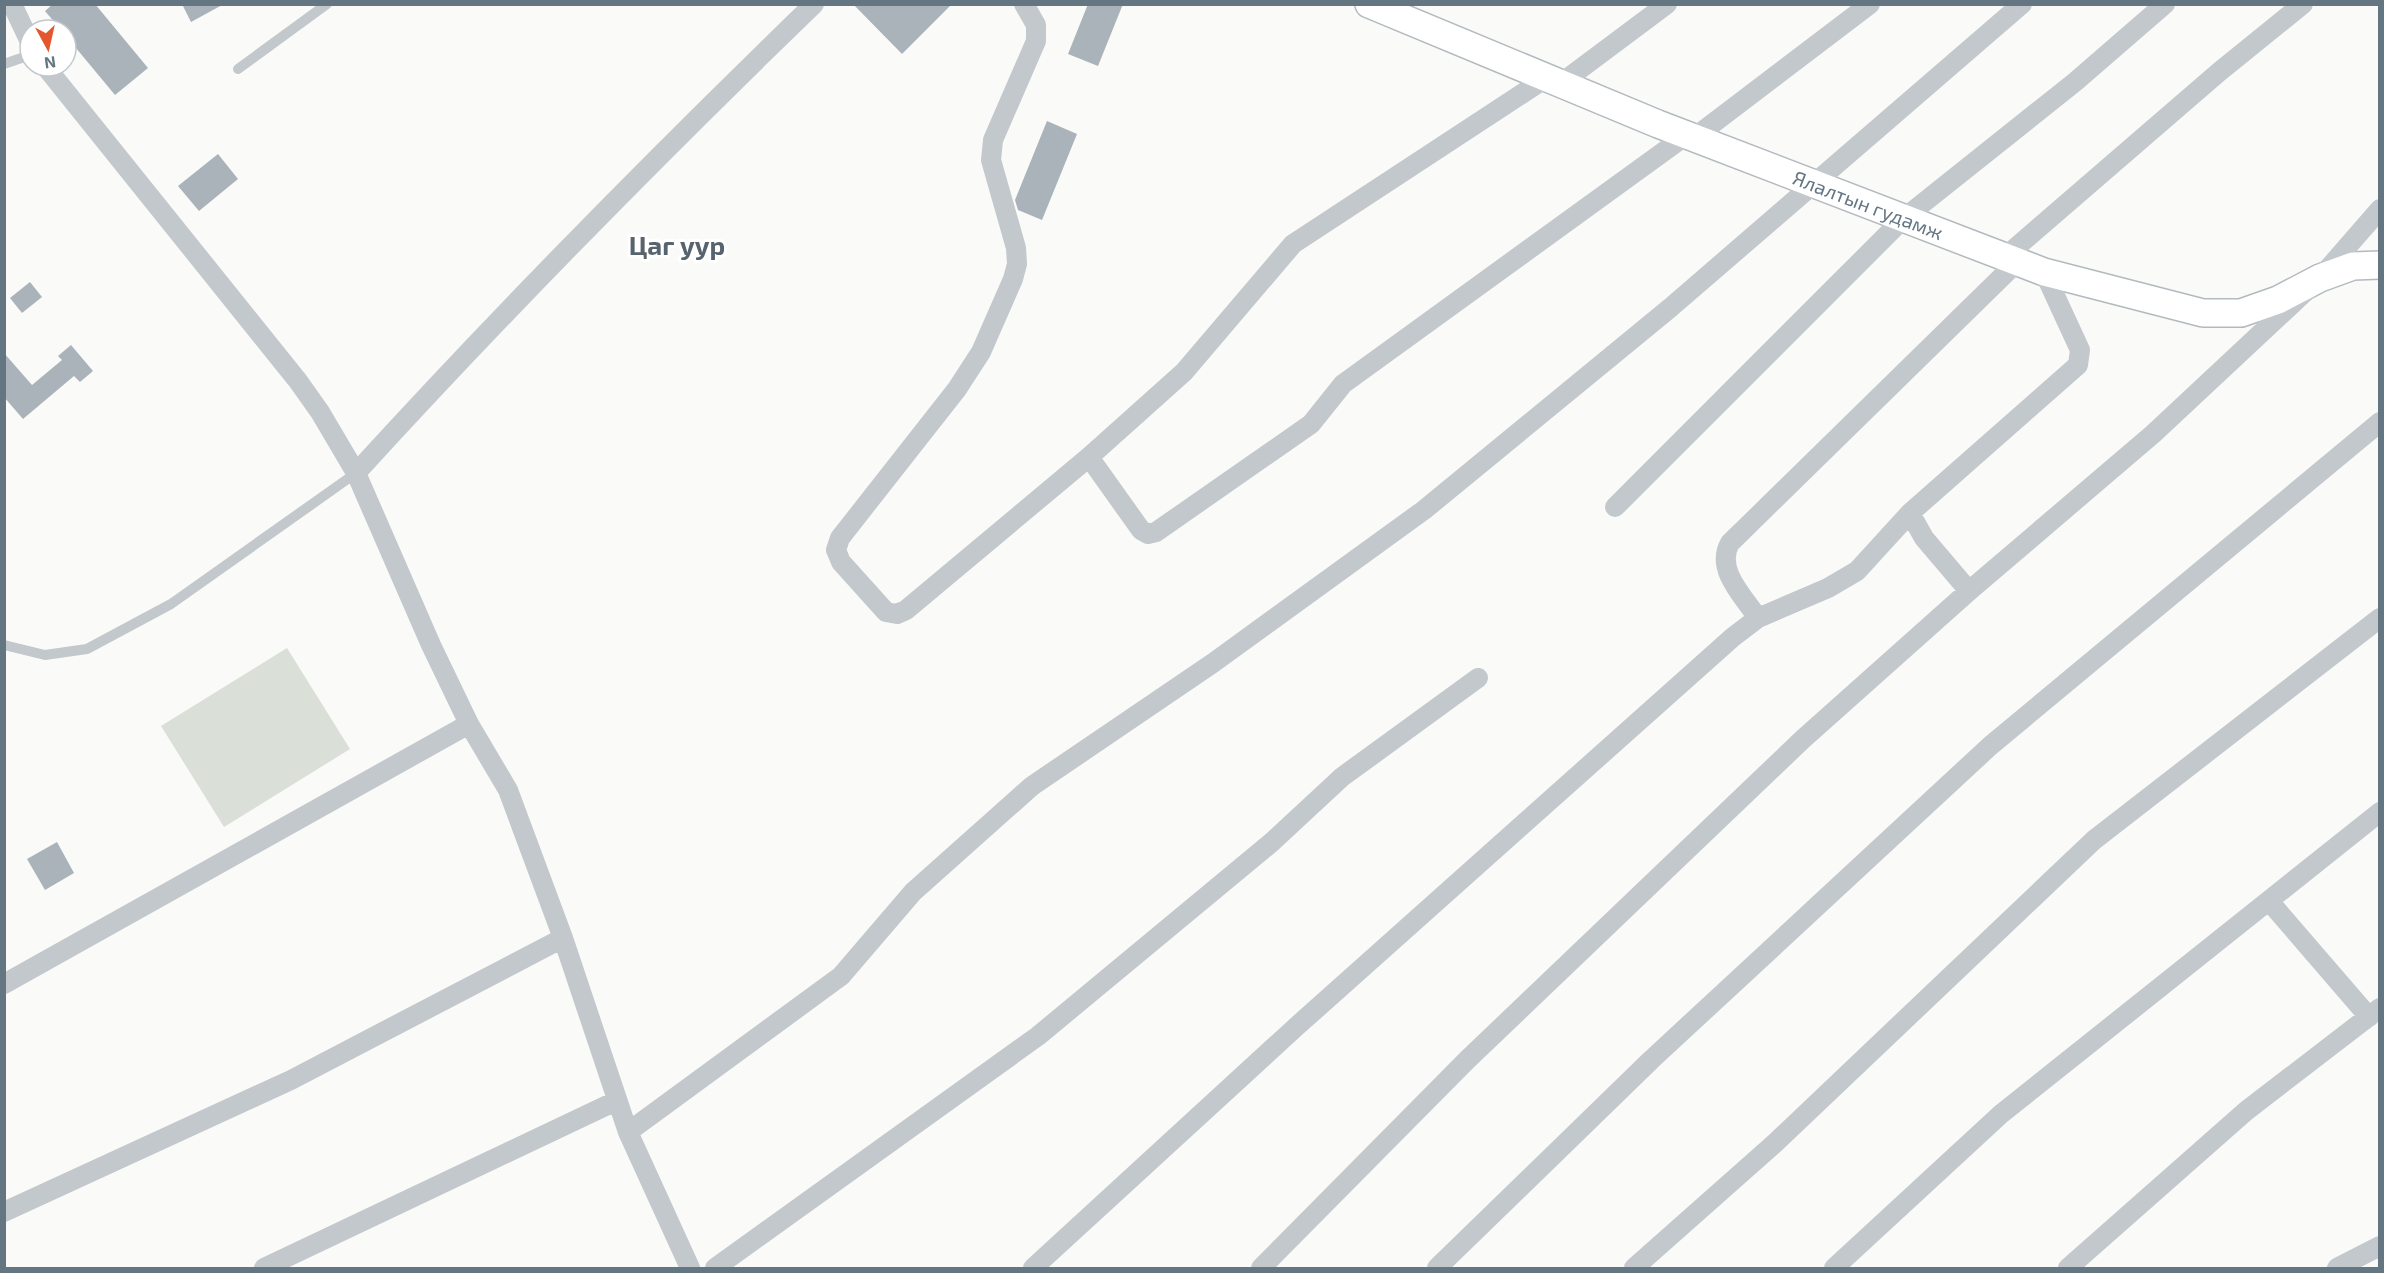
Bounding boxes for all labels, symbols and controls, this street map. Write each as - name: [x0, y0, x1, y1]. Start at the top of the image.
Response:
- north arrow: [18, 18, 78, 78]
- text: N: [43, 53, 57, 74]
- street label: Ялалтын гудамж: [1790, 165, 1947, 244]
- district label: Цаг уур: [629, 229, 725, 260]

